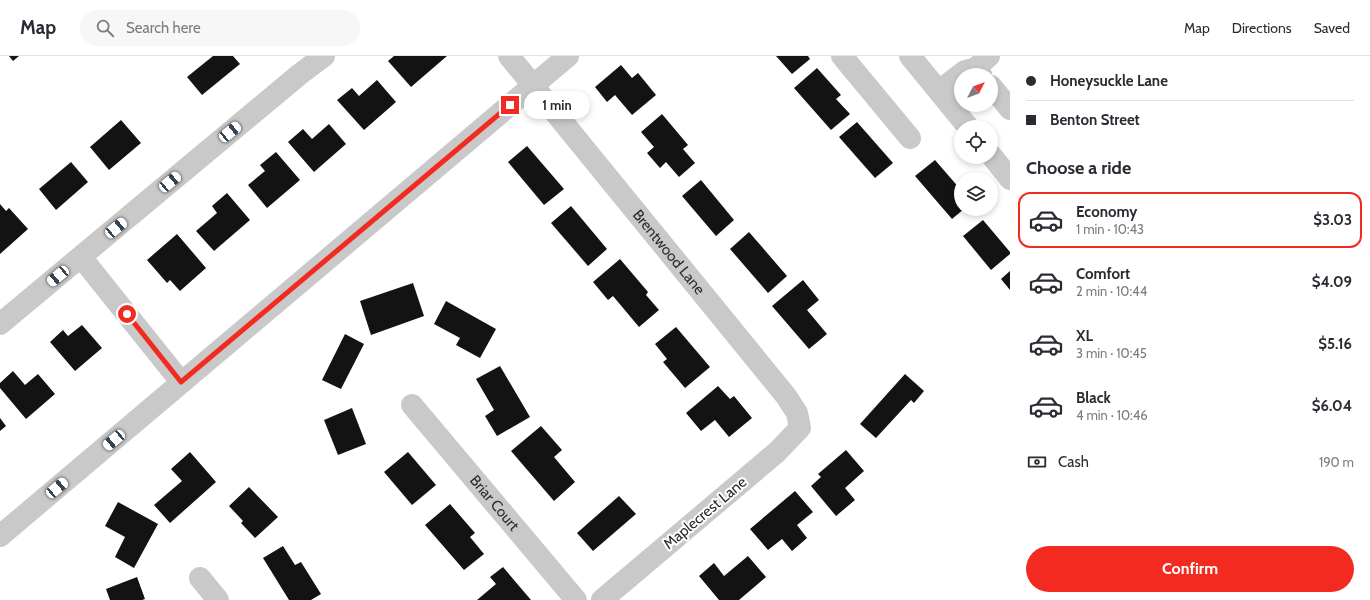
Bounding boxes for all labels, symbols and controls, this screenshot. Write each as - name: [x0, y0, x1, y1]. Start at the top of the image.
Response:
- search box: [80, 10, 360, 46]
- text: Map: [20, 16, 56, 39]
- icon: search: [94, 17, 116, 39]
- text: Search here: [126, 19, 201, 37]
- text: Map: [1184, 19, 1210, 37]
- text: Directions: [1232, 19, 1292, 37]
- text: Saved: [1314, 19, 1350, 37]
- north arrow: [954, 68, 998, 112]
- map controls: [954, 68, 998, 216]
- text: Honeysuckle Lane: [1050, 72, 1168, 90]
- callout: 1 min: [524, 91, 590, 119]
- route end: [501, 96, 519, 114]
- text: 1 min: [542, 97, 572, 113]
- text: Benton Street: [1050, 111, 1140, 129]
- car: [217, 120, 243, 144]
- button: locate: [954, 120, 998, 164]
- text: Choose a ride: [1026, 157, 1131, 179]
- car: [157, 170, 183, 194]
- button: layers: [954, 172, 998, 216]
- icon: car: [1028, 202, 1064, 238]
- text: Economy: [1076, 203, 1137, 221]
- street label: Brentwood Lane: [629, 206, 709, 298]
- text: $3.03: [1313, 211, 1352, 229]
- car: [103, 216, 129, 240]
- text: 1 min · 10:43: [1076, 221, 1144, 237]
- car: [45, 264, 71, 288]
- icon: car: [1028, 264, 1064, 300]
- text: Comfort: [1076, 265, 1130, 283]
- text: $4.09: [1312, 273, 1352, 291]
- text: 2 min · 10:44: [1076, 283, 1147, 299]
- route start: [118, 305, 136, 323]
- icon: car: [1028, 326, 1064, 362]
- text: XL: [1076, 327, 1093, 345]
- text: $5.16: [1318, 335, 1352, 353]
- text: 3 min · 10:45: [1076, 345, 1147, 361]
- icon: car: [1028, 388, 1064, 424]
- text: Black: [1076, 389, 1111, 407]
- text: $6.04: [1312, 397, 1352, 415]
- text: 4 min · 10:46: [1076, 407, 1148, 423]
- car: [101, 428, 127, 452]
- icon: cash: [1026, 451, 1048, 473]
- text: Cash: [1058, 453, 1089, 471]
- text: 190 m: [1319, 454, 1354, 470]
- street label: Briar Court: [466, 471, 523, 534]
- street label: Maplecrest Lane: [660, 473, 751, 553]
- car: [44, 476, 70, 500]
- button: Confirm: [1026, 546, 1354, 592]

